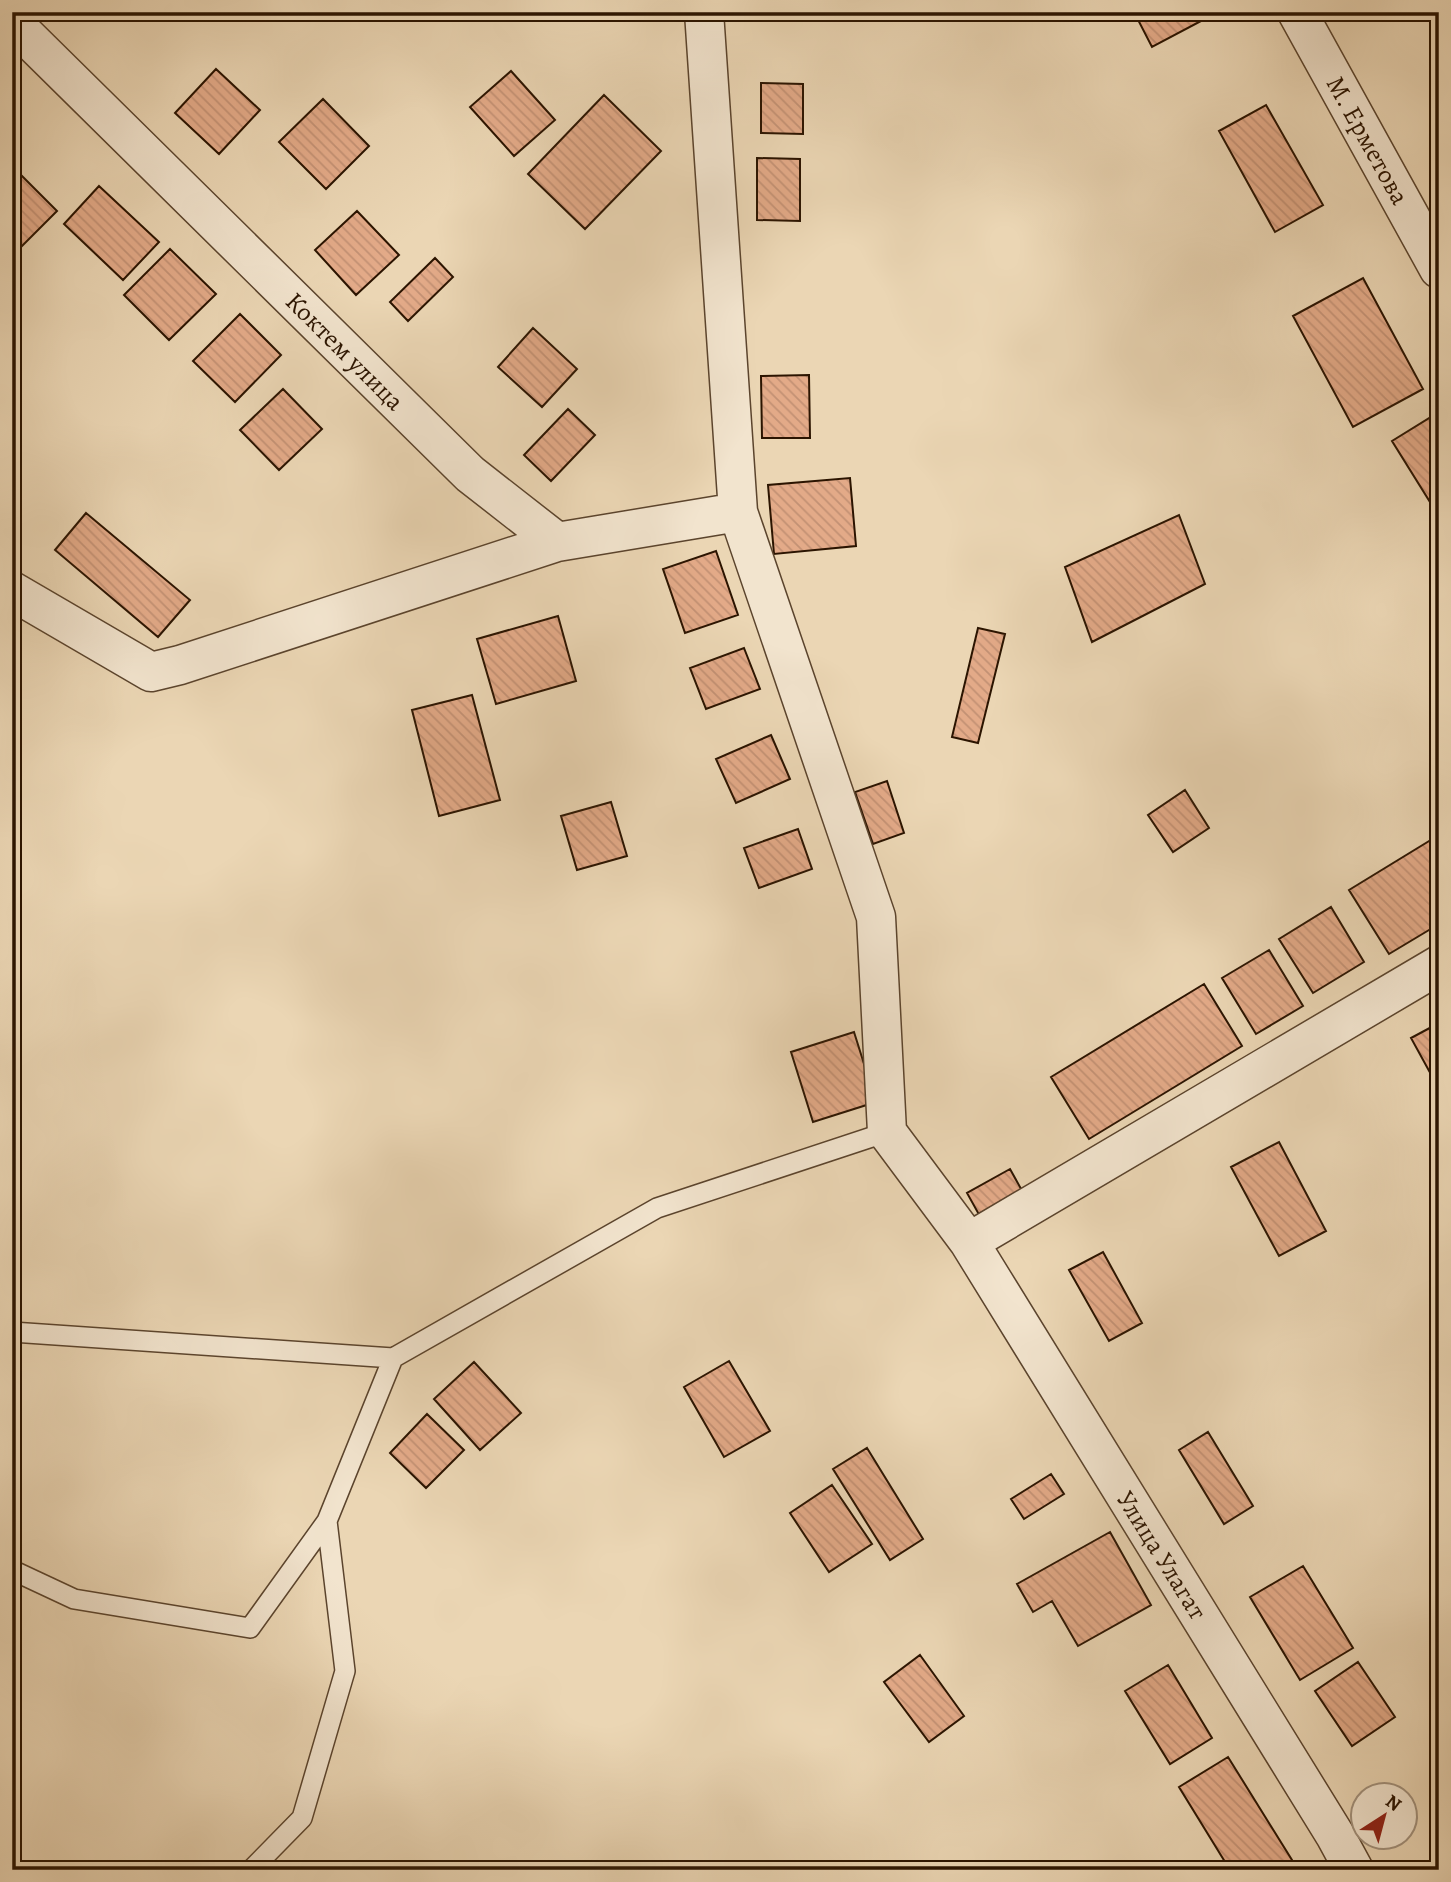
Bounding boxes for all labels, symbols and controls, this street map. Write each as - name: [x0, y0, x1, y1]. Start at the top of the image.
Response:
- street label: М. Ерметова: [1318, 70, 1417, 211]
- street label: Коктем улица: [278, 284, 412, 418]
- street label: Улица Улагат: [1108, 1484, 1215, 1627]
- north arrow: [1350, 1780, 1420, 1850]
- text: N: [1380, 1788, 1407, 1818]

